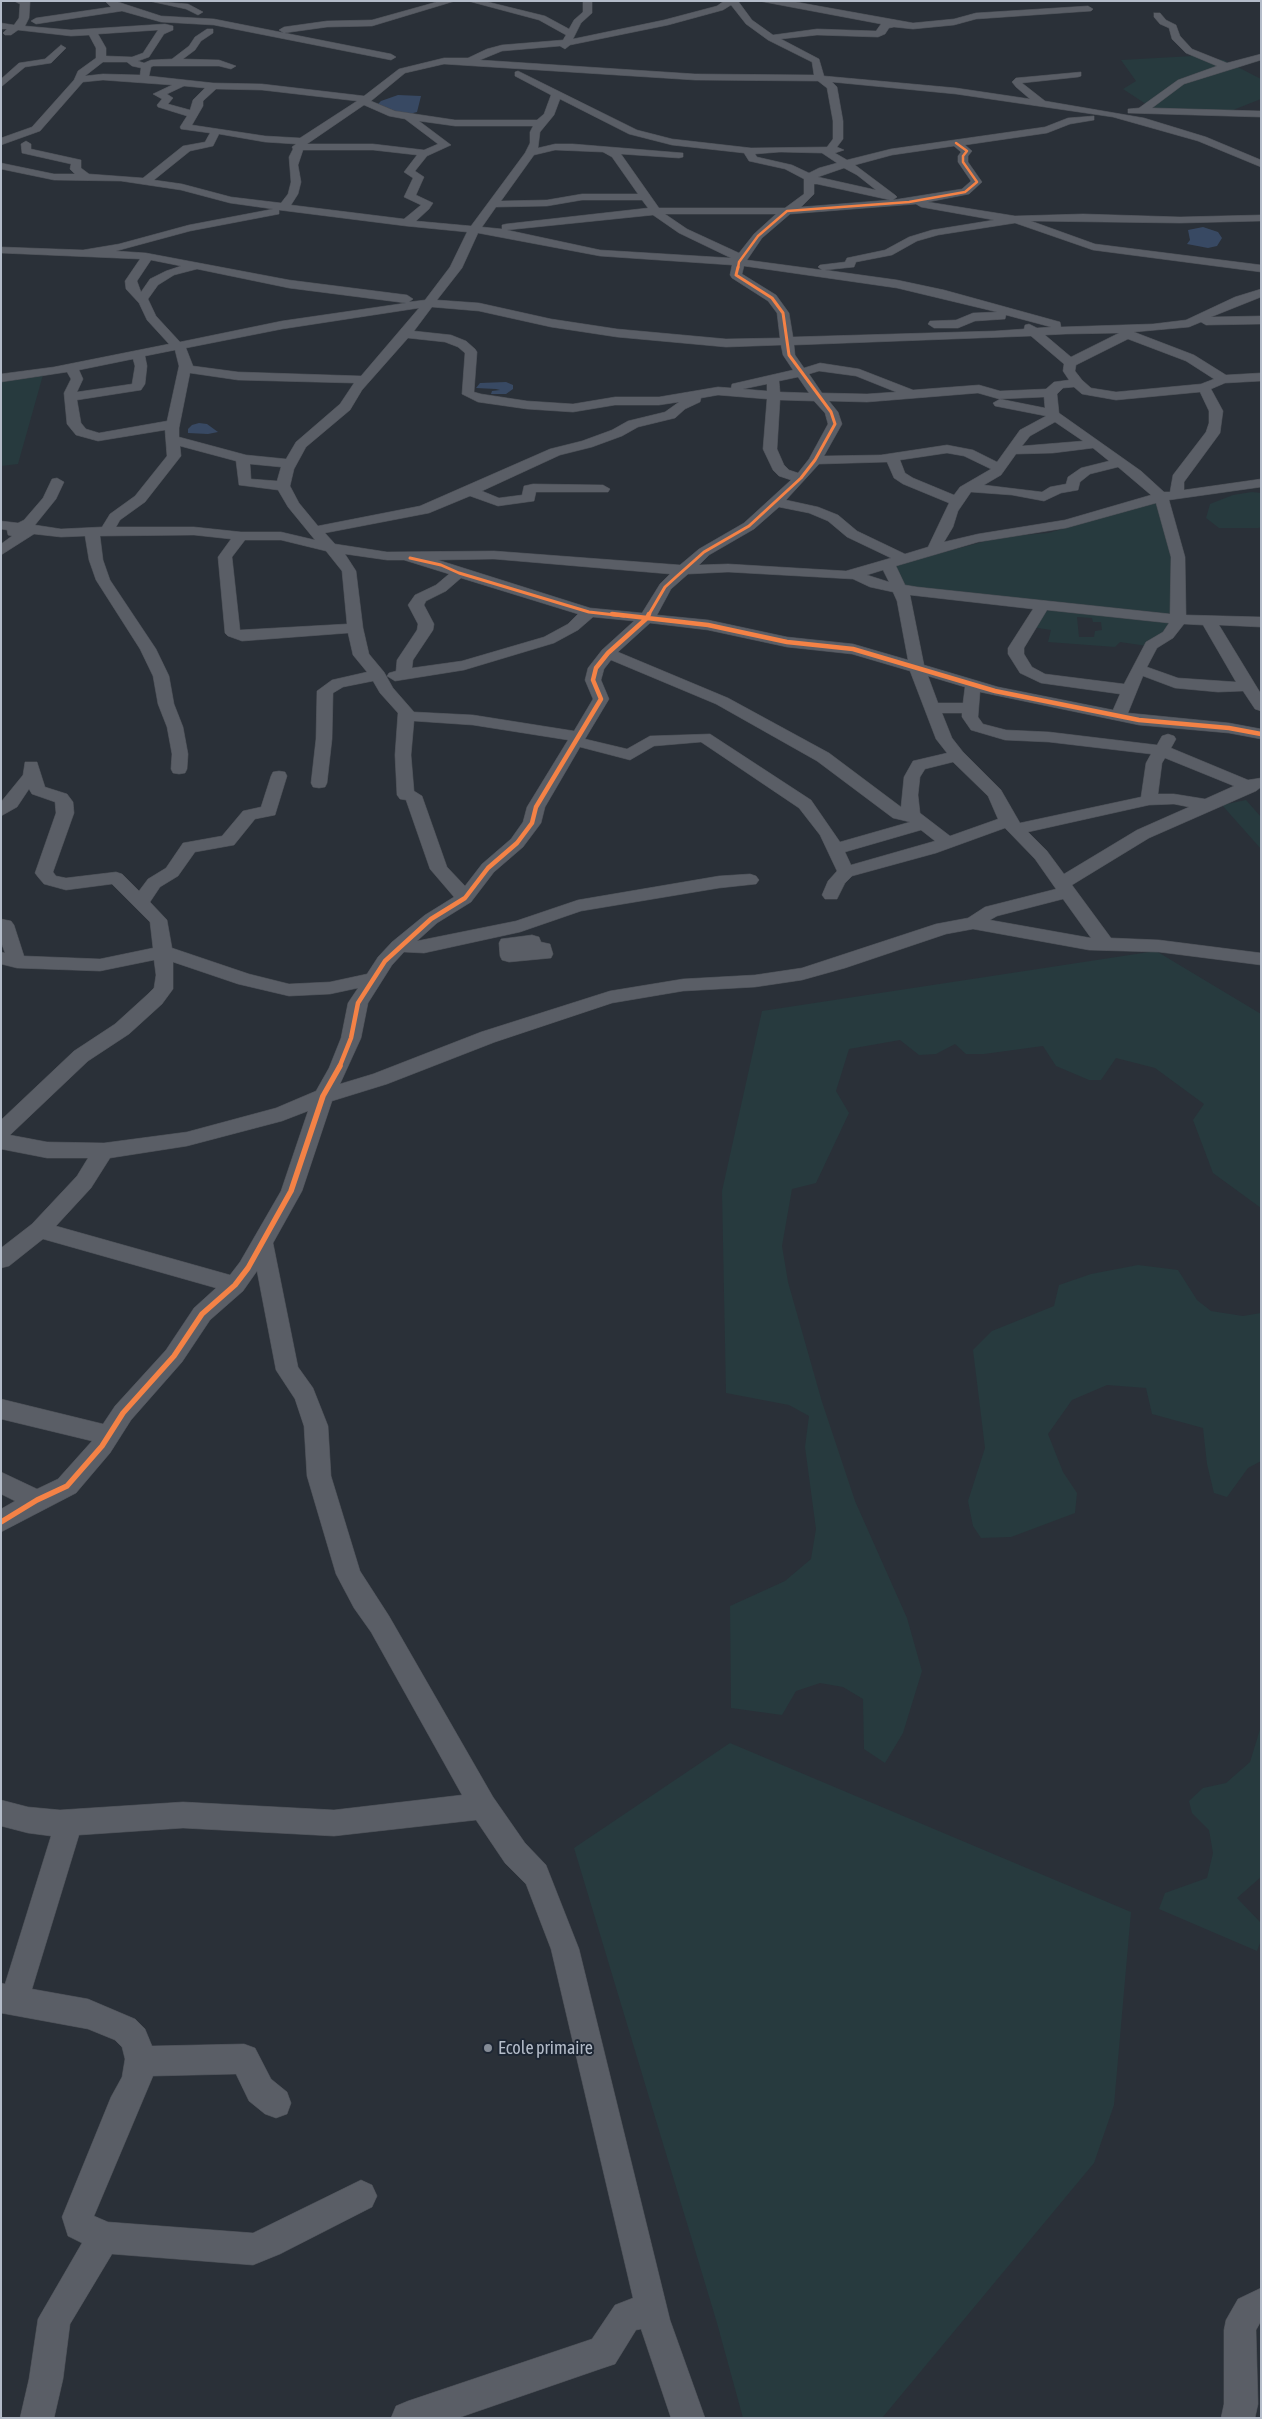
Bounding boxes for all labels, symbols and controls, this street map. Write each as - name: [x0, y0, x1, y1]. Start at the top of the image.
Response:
- place label: Ecole primaire: [498, 2037, 593, 2059]
- marker: Ecole primaire: [482, 2042, 494, 2054]

